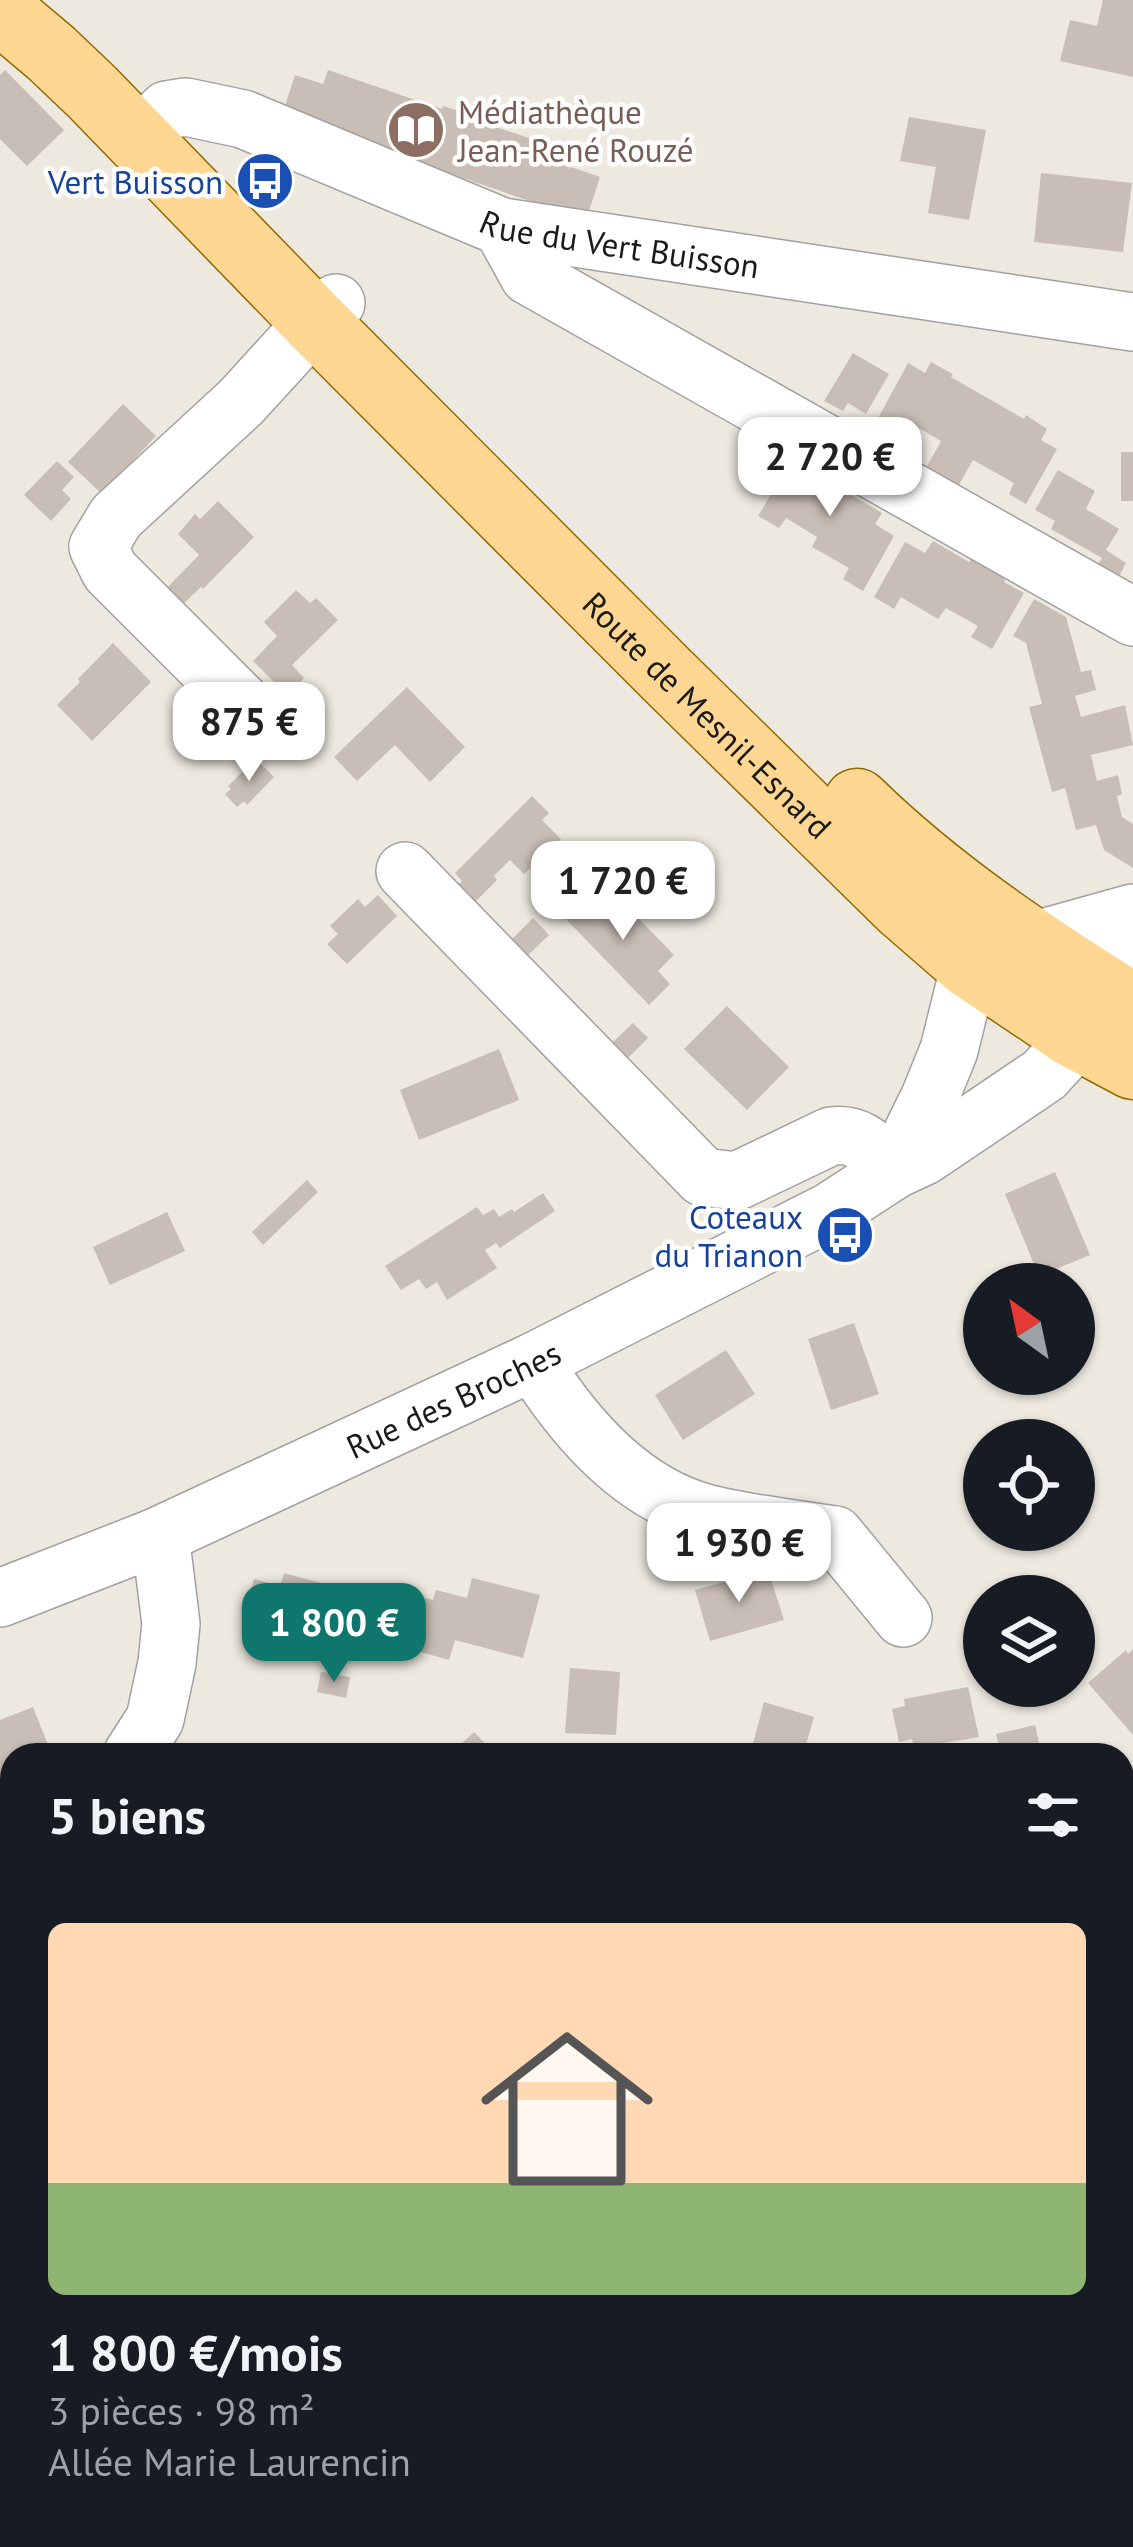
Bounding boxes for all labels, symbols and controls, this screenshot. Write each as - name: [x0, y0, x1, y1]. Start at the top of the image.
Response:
- place label: Médiathèque Jean-René Rouzé: [456, 90, 694, 171]
- library icon: Médiathèque Jean-René Rouzé: [385, 99, 447, 161]
- bus stop icon: Vert Buisson: [234, 150, 296, 212]
- place label: Vert Buisson: [47, 160, 223, 203]
- street label: Rue du Vert Buisson: [474, 199, 762, 287]
- pin: 2 720 €: [719, 417, 941, 519]
- text: 2 720 €: [765, 430, 895, 481]
- street label: Route de Mesnil-Esnard: [574, 582, 842, 847]
- pin: 875 €: [165, 682, 333, 784]
- text: 875 €: [200, 695, 298, 746]
- pin: 1 720 €: [512, 841, 734, 943]
- text: 1 720 €: [558, 854, 688, 905]
- place label: Coteaux du Trianon: [655, 1195, 803, 1276]
- bus stop icon: Coteaux du Trianon: [814, 1204, 876, 1266]
- north arrow: [963, 1263, 1095, 1395]
- map controls: [963, 1263, 1095, 1707]
- street label: Rue des Broches: [339, 1330, 567, 1467]
- button: locate: [963, 1419, 1095, 1551]
- pin: 1 930 €: [628, 1503, 850, 1605]
- text: 1 930 €: [674, 1516, 804, 1567]
- button: layers: [963, 1575, 1095, 1707]
- pin: 1 800 €: [223, 1583, 445, 1685]
- text: 1 800 €: [269, 1596, 399, 1647]
- text: 5 biens: [48, 1782, 206, 1848]
- icon: filters: [1020, 1782, 1086, 1848]
- icon: home: [459, 2001, 675, 2217]
- text: 1 800 €/mois: [48, 2319, 343, 2385]
- text: 3 pièces · 98 m²: [48, 2385, 315, 2436]
- text: Allée Marie Laurencin: [48, 2436, 411, 2487]

